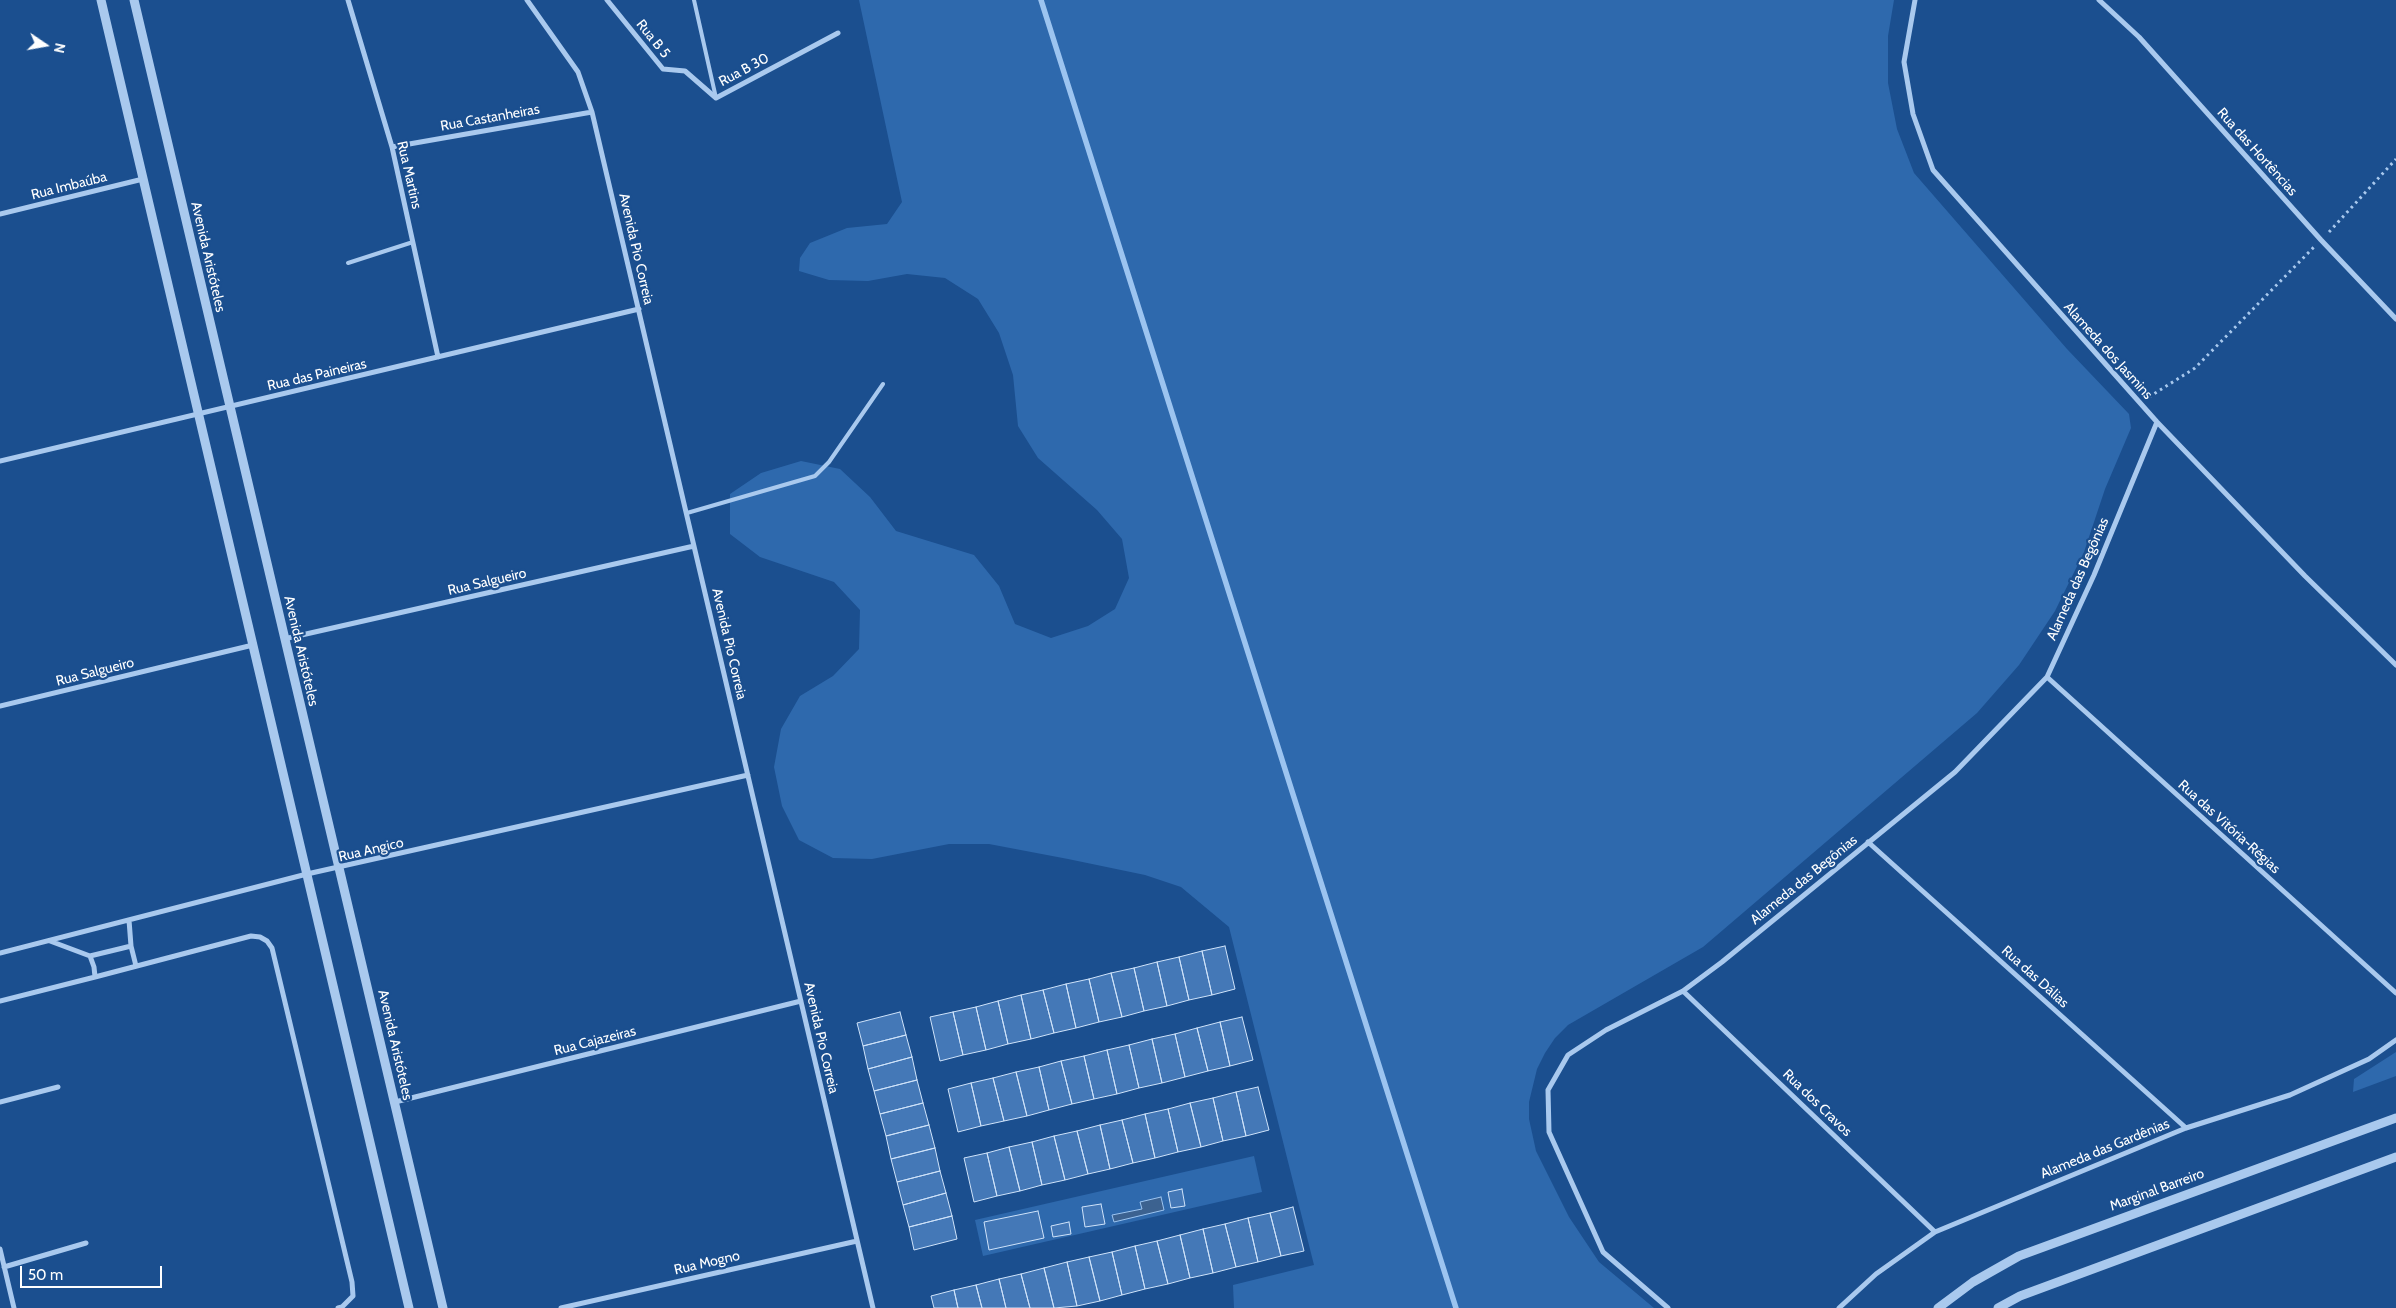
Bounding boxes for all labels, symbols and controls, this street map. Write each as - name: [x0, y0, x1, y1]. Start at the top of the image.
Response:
- street label: Rua B 5: [632, 16, 674, 62]
- north arrow: [20, 20, 70, 70]
- text: N: [50, 41, 70, 55]
- street label: Rua B 30: [716, 50, 772, 90]
- street label: Rua Castanheiras: [439, 101, 541, 135]
- street label: Rua das Hortências: [2213, 105, 2301, 199]
- street label: Rua Martins: [393, 139, 425, 211]
- street label: Rua Imbaúba: [29, 168, 109, 204]
- street label: Avenida Pio Correia: [615, 192, 657, 306]
- street label: Avenida Aristóteles: [187, 200, 229, 314]
- street label: Alameda dos Jasmins: [2060, 299, 2156, 403]
- street label: Rua das Paineiras: [266, 355, 368, 395]
- street label: Alameda das Begônias: [2043, 515, 2113, 643]
- street label: Rua Salgueiro: [446, 565, 528, 599]
- street label: Avenida Pio Correia: [708, 587, 750, 701]
- street label: Avenida Aristóteles: [280, 594, 322, 708]
- street label: Rua Salgueiro: [54, 654, 136, 690]
- street label: Rua das Vitória-Régias: [2175, 777, 2283, 877]
- street label: Alameda das Begônias: [1747, 832, 1861, 928]
- street label: Rua Angico: [337, 834, 405, 866]
- street label: Rua das Dálias: [1998, 942, 2072, 1012]
- street label: Avenida Pio Correia: [800, 981, 842, 1095]
- street label: Avenida Aristóteles: [374, 988, 416, 1102]
- street label: Rua Cajazeiras: [552, 1023, 638, 1059]
- street label: Rua dos Cravos: [1779, 1066, 1855, 1140]
- street label: Alameda das Gardênias: [2038, 1115, 2172, 1183]
- street label: Marginal Barreiro: [2107, 1165, 2207, 1215]
- street label: Rua Mogno: [673, 1247, 741, 1279]
- scale bar: [22, 1256, 165, 1288]
- text: 50 m: [28, 1266, 63, 1284]

